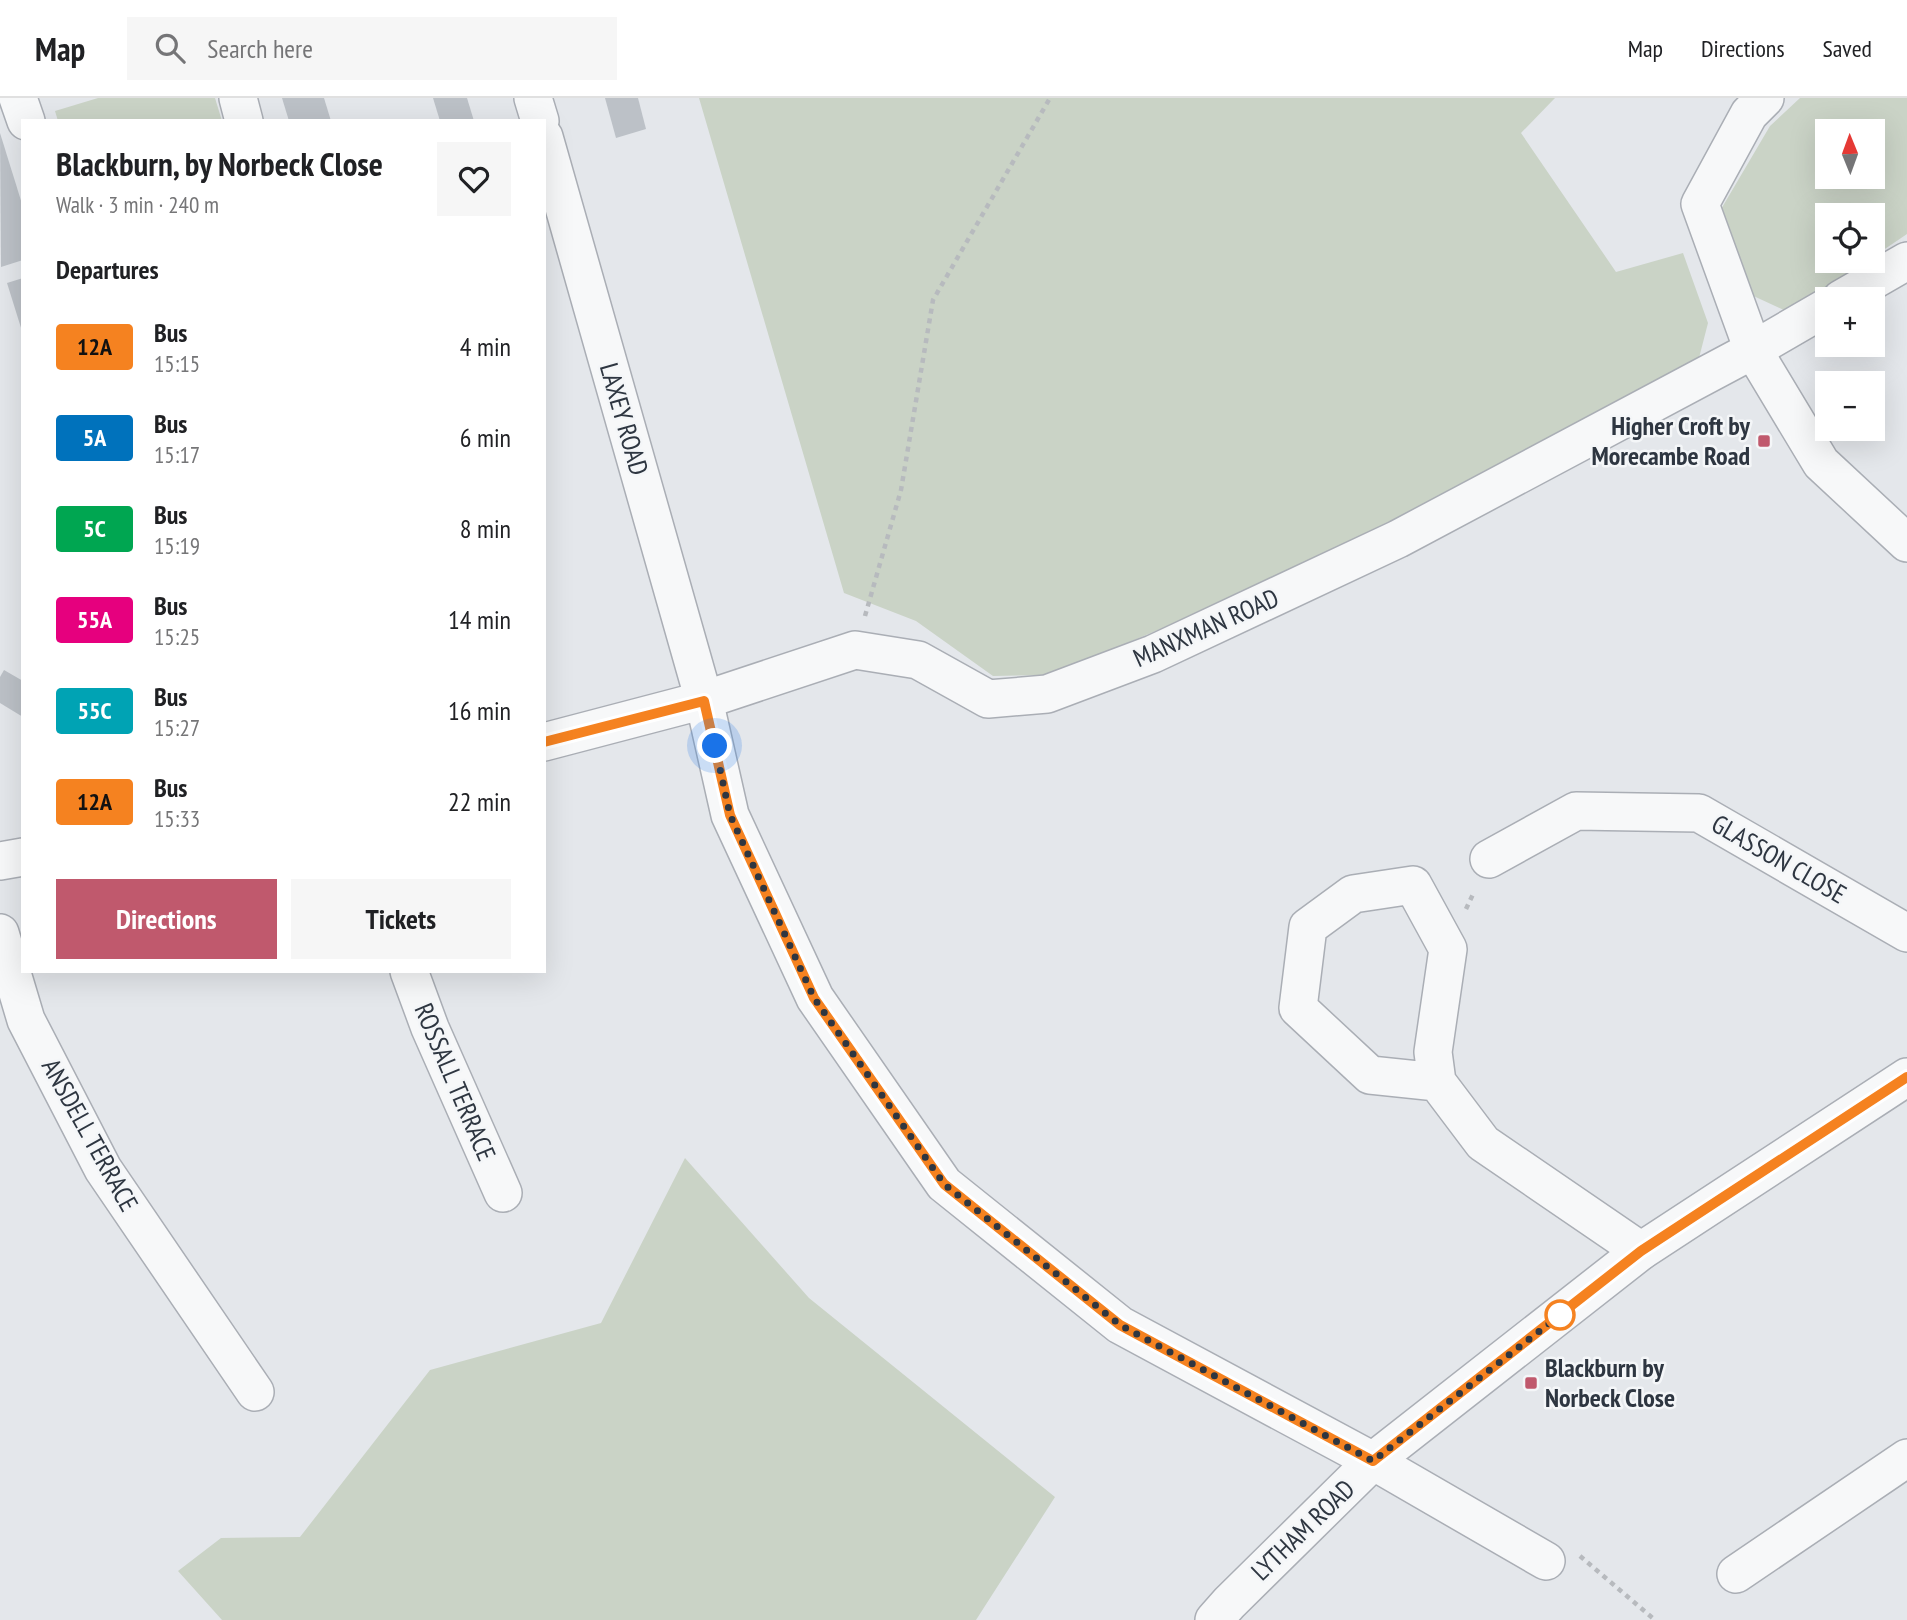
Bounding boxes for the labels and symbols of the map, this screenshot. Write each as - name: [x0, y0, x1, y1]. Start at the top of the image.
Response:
- north arrow: [1815, 119, 1885, 189]
- street label: LAXEY ROAD: [593, 359, 656, 479]
- place label: Higher Croft by Morecambe Road: [1591, 409, 1751, 472]
- marker: Higher Croft by Morecambe Road: [1756, 433, 1772, 449]
- street label: MANXMAN ROAD: [1128, 581, 1284, 674]
- your location: [697, 728, 732, 763]
- street label: GLASSON CLOSE: [1706, 807, 1852, 910]
- street label: ROSSALL TERRACE: [407, 998, 503, 1166]
- street label: ANSDELL TERRACE: [35, 1053, 146, 1217]
- unlabelled marker: [1545, 1300, 1575, 1330]
- place label: Blackburn by Norbeck Close: [1545, 1351, 1675, 1414]
- marker: Blackburn by Norbeck Close: [1523, 1375, 1539, 1391]
- street label: LYTHAM ROAD: [1244, 1472, 1361, 1587]

